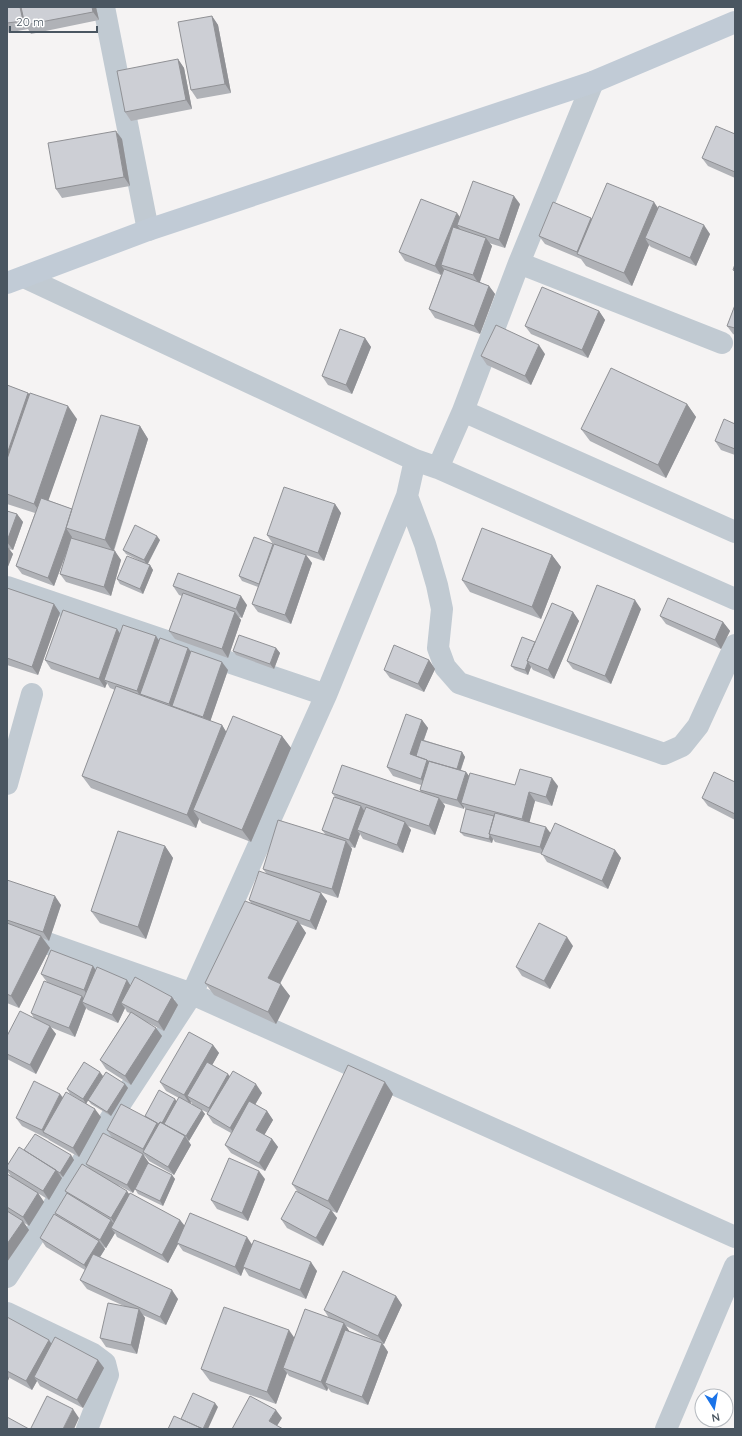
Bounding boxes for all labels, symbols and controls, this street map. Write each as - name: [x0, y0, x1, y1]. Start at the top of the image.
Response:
- scale bar: [10, 8, 97, 34]
- text: 20 m: [16, 14, 44, 29]
- north arrow: [694, 1388, 734, 1428]
- text: N: [711, 1410, 721, 1425]

